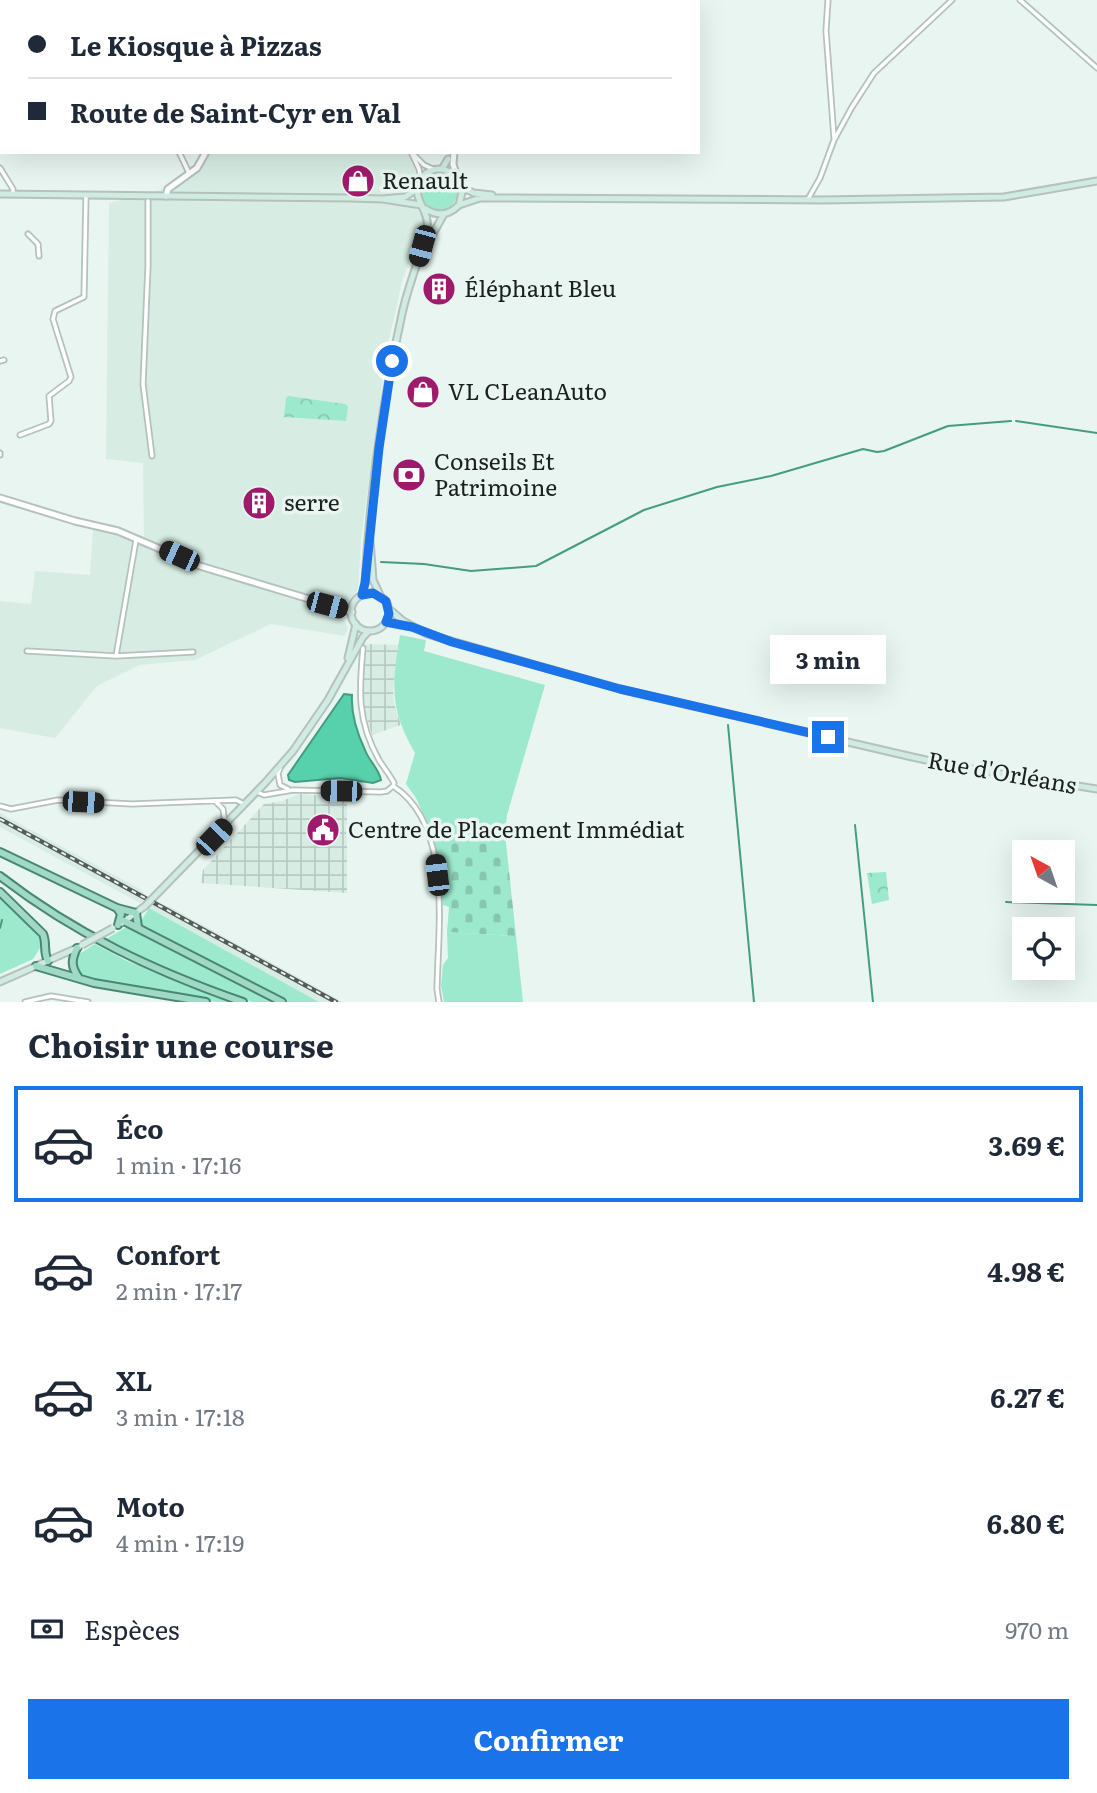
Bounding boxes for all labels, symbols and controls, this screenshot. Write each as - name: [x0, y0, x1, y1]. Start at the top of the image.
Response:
- text: Le Kiosque à Pizzas: [70, 25, 322, 64]
- text: Route de Saint-Cyr en Val: [70, 92, 401, 131]
- shop icon: Renault: [339, 162, 377, 200]
- place label: Renault: [382, 162, 469, 196]
- car: [407, 223, 438, 269]
- building icon: Éléphant Bleu: [420, 270, 458, 308]
- place label: Éléphant Bleu: [464, 270, 616, 304]
- route start: [376, 345, 408, 377]
- shop icon: VL CLeanAuto: [404, 373, 442, 411]
- place label: VL CLeanAuto: [448, 373, 607, 407]
- place label: Conseils Et Patrimoine: [434, 443, 557, 503]
- bank icon: Conseils Et Patrimoine: [390, 456, 428, 494]
- building icon: serre: [240, 484, 278, 522]
- place label: serre: [284, 484, 340, 518]
- car: [156, 538, 203, 574]
- car: [304, 589, 351, 621]
- callout: 3 min: [770, 636, 886, 684]
- text: 3 min: [796, 642, 860, 676]
- route end: [812, 721, 844, 753]
- street label: Rue d'Orléans: [925, 741, 1079, 801]
- car: [320, 780, 363, 802]
- car: [62, 790, 105, 814]
- public building icon: Centre de Placement Immédiat: [304, 811, 342, 849]
- place label: Centre de Placement Immédiat: [348, 811, 685, 845]
- car: [192, 815, 237, 859]
- north arrow: [1012, 840, 1074, 903]
- map controls: [1012, 840, 1075, 980]
- car: [425, 853, 450, 897]
- button: locate: [1012, 917, 1075, 980]
- text: Choisir une course: [28, 1020, 334, 1068]
- text: Éco: [116, 1108, 164, 1147]
- icon: car: [32, 1113, 95, 1176]
- text: 3.69 €: [989, 1125, 1065, 1164]
- text: 1 min · 17:16: [116, 1147, 241, 1181]
- text: Confort: [116, 1234, 220, 1273]
- icon: car: [32, 1239, 95, 1302]
- text: 4.98 €: [987, 1251, 1065, 1290]
- text: 2 min · 17:17: [116, 1273, 242, 1307]
- text: XL: [116, 1360, 153, 1399]
- icon: car: [32, 1365, 95, 1428]
- text: 6.27 €: [990, 1377, 1065, 1416]
- text: 3 min · 17:18: [116, 1399, 245, 1433]
- text: Moto: [116, 1486, 185, 1525]
- icon: car: [32, 1491, 95, 1554]
- text: 6.80 €: [987, 1503, 1065, 1542]
- text: 4 min · 17:19: [116, 1525, 244, 1559]
- text: Espèces: [84, 1609, 180, 1648]
- icon: cash: [28, 1610, 66, 1648]
- text: 970 m: [1005, 1612, 1069, 1646]
- button: Confirmer: [28, 1699, 1069, 1779]

